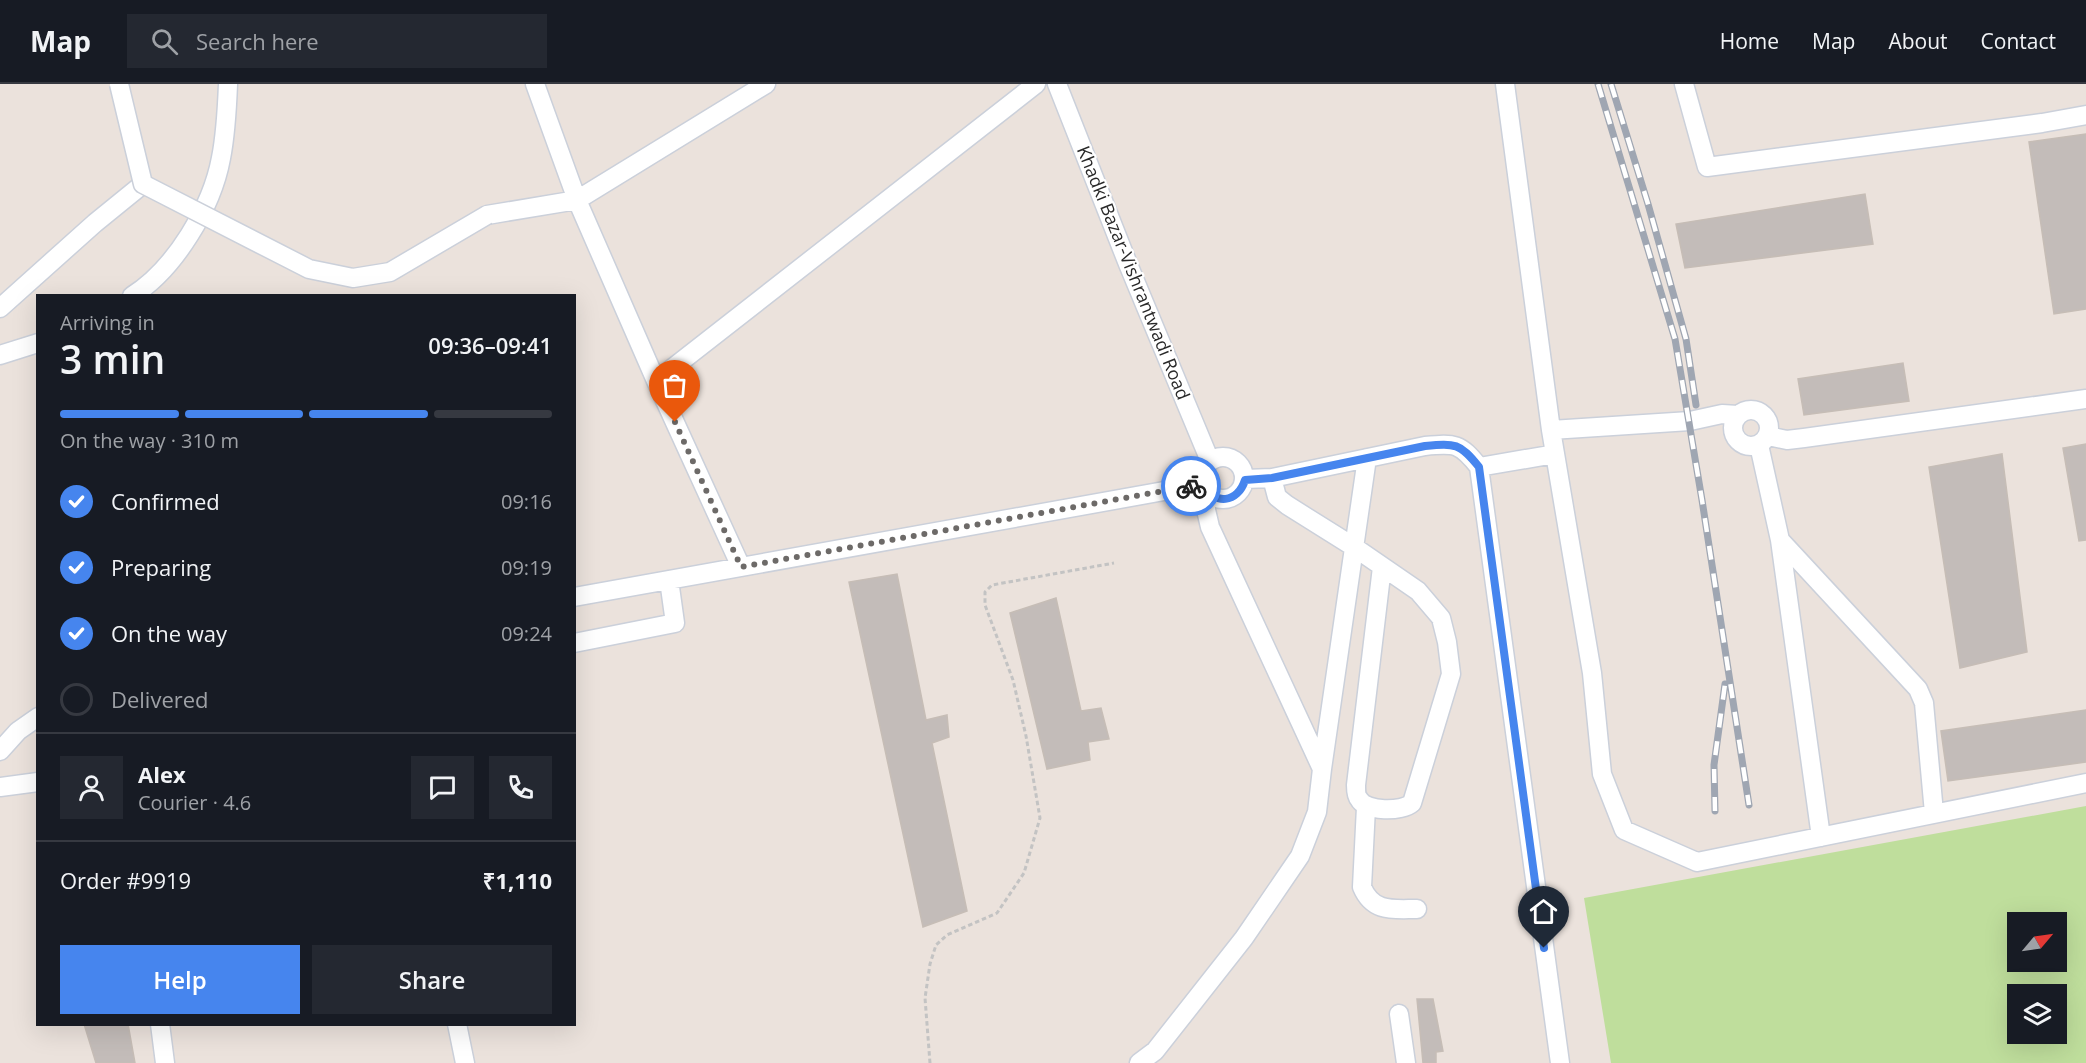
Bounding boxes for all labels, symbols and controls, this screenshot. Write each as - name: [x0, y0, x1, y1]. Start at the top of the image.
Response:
- search box: [127, 14, 547, 68]
- text: Map: [30, 22, 91, 60]
- icon: search: [148, 25, 181, 58]
- text: Search here: [196, 26, 319, 56]
- text: Home: [1720, 27, 1779, 55]
- text: Map: [1812, 27, 1855, 55]
- text: About: [1888, 27, 1948, 55]
- text: Contact: [1981, 27, 2056, 55]
- street label: Khadki Bazar-Vishrantwadi Road: [1072, 142, 1196, 403]
- text: Arriving in: [60, 309, 155, 336]
- text: 09:36–09:41: [428, 330, 552, 360]
- text: 3 min: [60, 332, 165, 385]
- pin: [649, 360, 700, 422]
- icon: bag: [658, 369, 691, 402]
- text: On the way · 310 m: [60, 427, 239, 454]
- courier: [1161, 456, 1221, 516]
- icon: bike: [1175, 470, 1208, 503]
- icon: check: [60, 485, 93, 518]
- text: Confirmed: [111, 486, 220, 516]
- text: 09:16: [501, 488, 552, 515]
- icon: check: [60, 551, 93, 584]
- text: Preparing: [111, 552, 211, 582]
- text: 09:19: [501, 554, 552, 581]
- icon: check: [60, 617, 93, 650]
- text: On the way: [111, 618, 227, 648]
- text: 09:24: [501, 620, 552, 647]
- text: Delivered: [111, 684, 209, 714]
- button: person: [60, 756, 123, 819]
- button: chat: [411, 756, 474, 819]
- button: phone: [489, 756, 552, 819]
- text: Alex: [138, 759, 186, 789]
- text: Courier · 4.6: [138, 789, 251, 816]
- text: Order #9919: [60, 865, 191, 895]
- text: ₹1,110: [483, 865, 552, 895]
- pin: [1518, 886, 1569, 948]
- icon: home: [1527, 895, 1560, 928]
- north arrow: [2007, 912, 2067, 972]
- map controls: [2007, 912, 2067, 1044]
- button: Help: [60, 945, 300, 1014]
- button: Share: [312, 945, 552, 1014]
- button: layers: [2007, 984, 2067, 1044]

